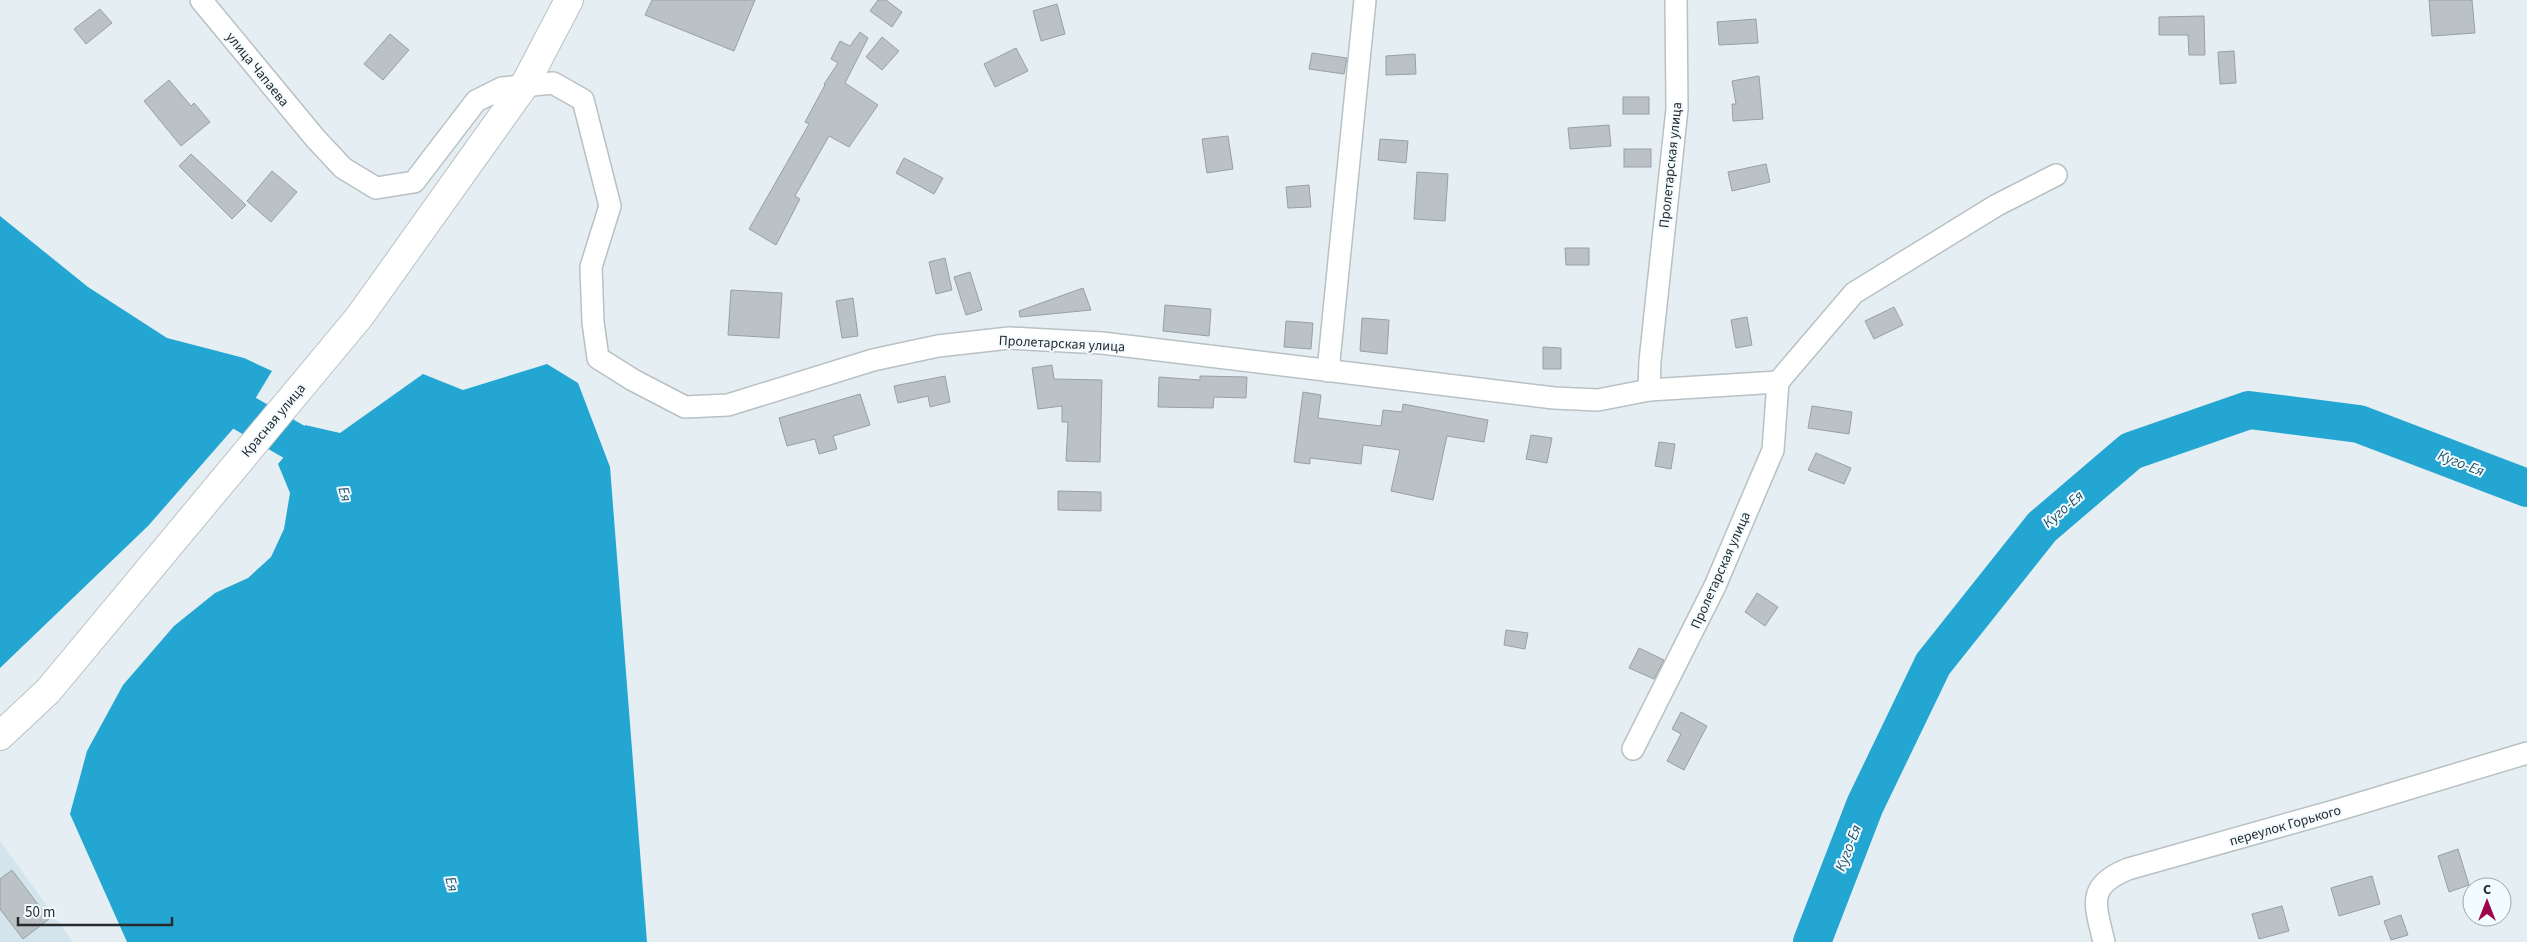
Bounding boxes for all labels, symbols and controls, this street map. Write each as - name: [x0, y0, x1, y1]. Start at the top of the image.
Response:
- street label: улица Чапаева: [221, 28, 294, 111]
- street label: Пролетарская улица: [1654, 101, 1688, 229]
- street label: Пролетарская улица: [998, 331, 1126, 357]
- street label: Красная улица: [237, 379, 311, 462]
- water label: Куго-Ея: [2435, 445, 2487, 482]
- water label: Ея: [332, 484, 357, 504]
- water label: Куго-Ея: [2038, 486, 2088, 533]
- street label: Пролетарская улица: [1686, 509, 1756, 632]
- street label: переулок Горького: [2227, 800, 2344, 851]
- water label: Куго-Ея: [1830, 822, 1867, 874]
- water label: Ея: [439, 874, 464, 894]
- north arrow: [2462, 877, 2512, 927]
- text: С: [2483, 880, 2491, 900]
- scale bar: [18, 894, 171, 926]
- text: 50 m: [25, 902, 55, 923]

